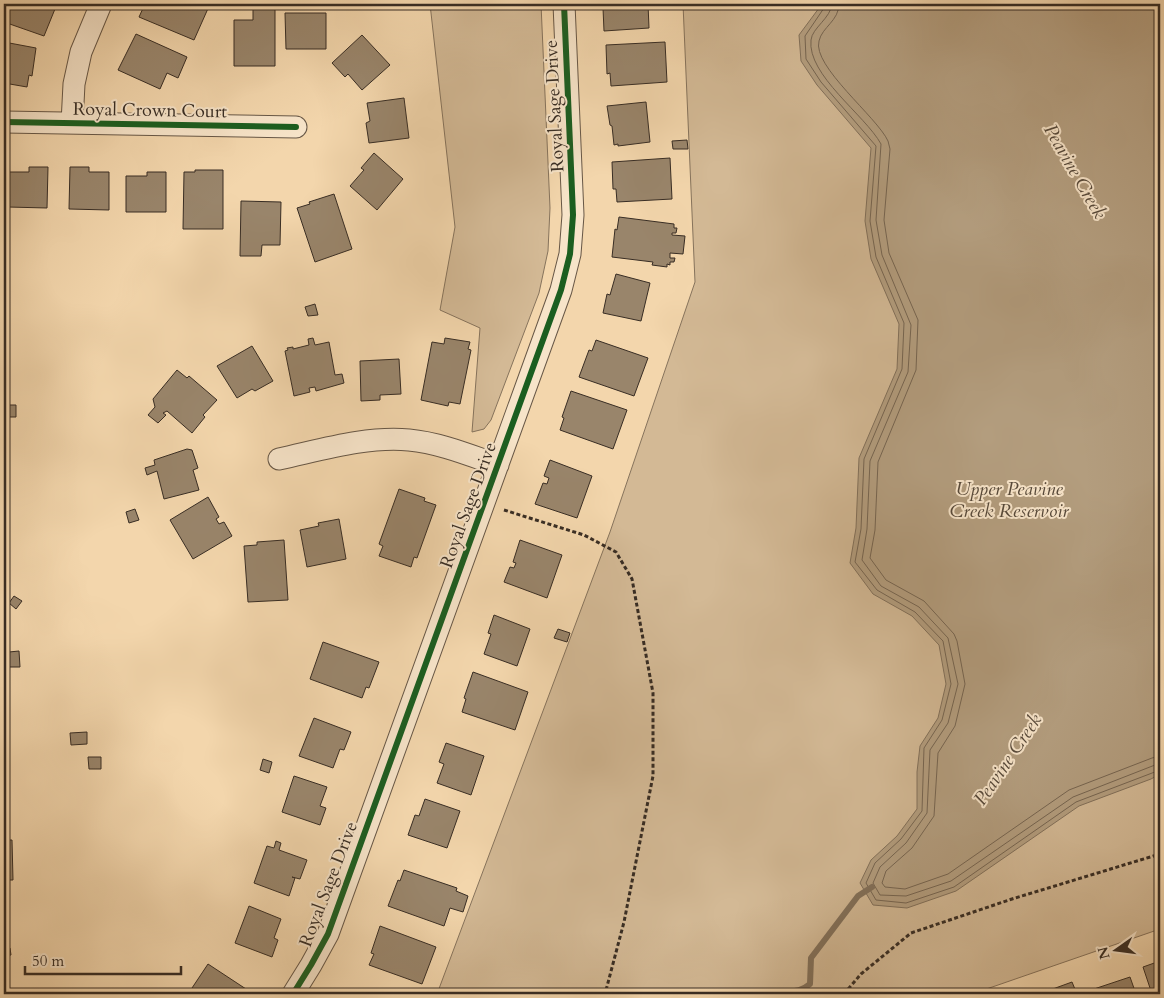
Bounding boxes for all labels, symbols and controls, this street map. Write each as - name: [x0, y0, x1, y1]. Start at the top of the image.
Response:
- street label: Royal Sage Drive: [539, 39, 570, 173]
- street label: Royal Crown Court: [73, 97, 228, 124]
- water label: Peavine Creek: [1038, 119, 1113, 224]
- street label: Royal Sage Drive: [434, 439, 503, 572]
- water label: Upper Peavine Creek Reservoir: [949, 476, 1069, 524]
- water label: Peavine Creek: [968, 708, 1048, 811]
- street label: Royal Sage Drive: [293, 818, 364, 950]
- north arrow: [1092, 926, 1142, 976]
- scale bar: [25, 943, 181, 975]
- text: N: [1093, 945, 1115, 961]
- text: 50 m: [32, 951, 64, 971]

